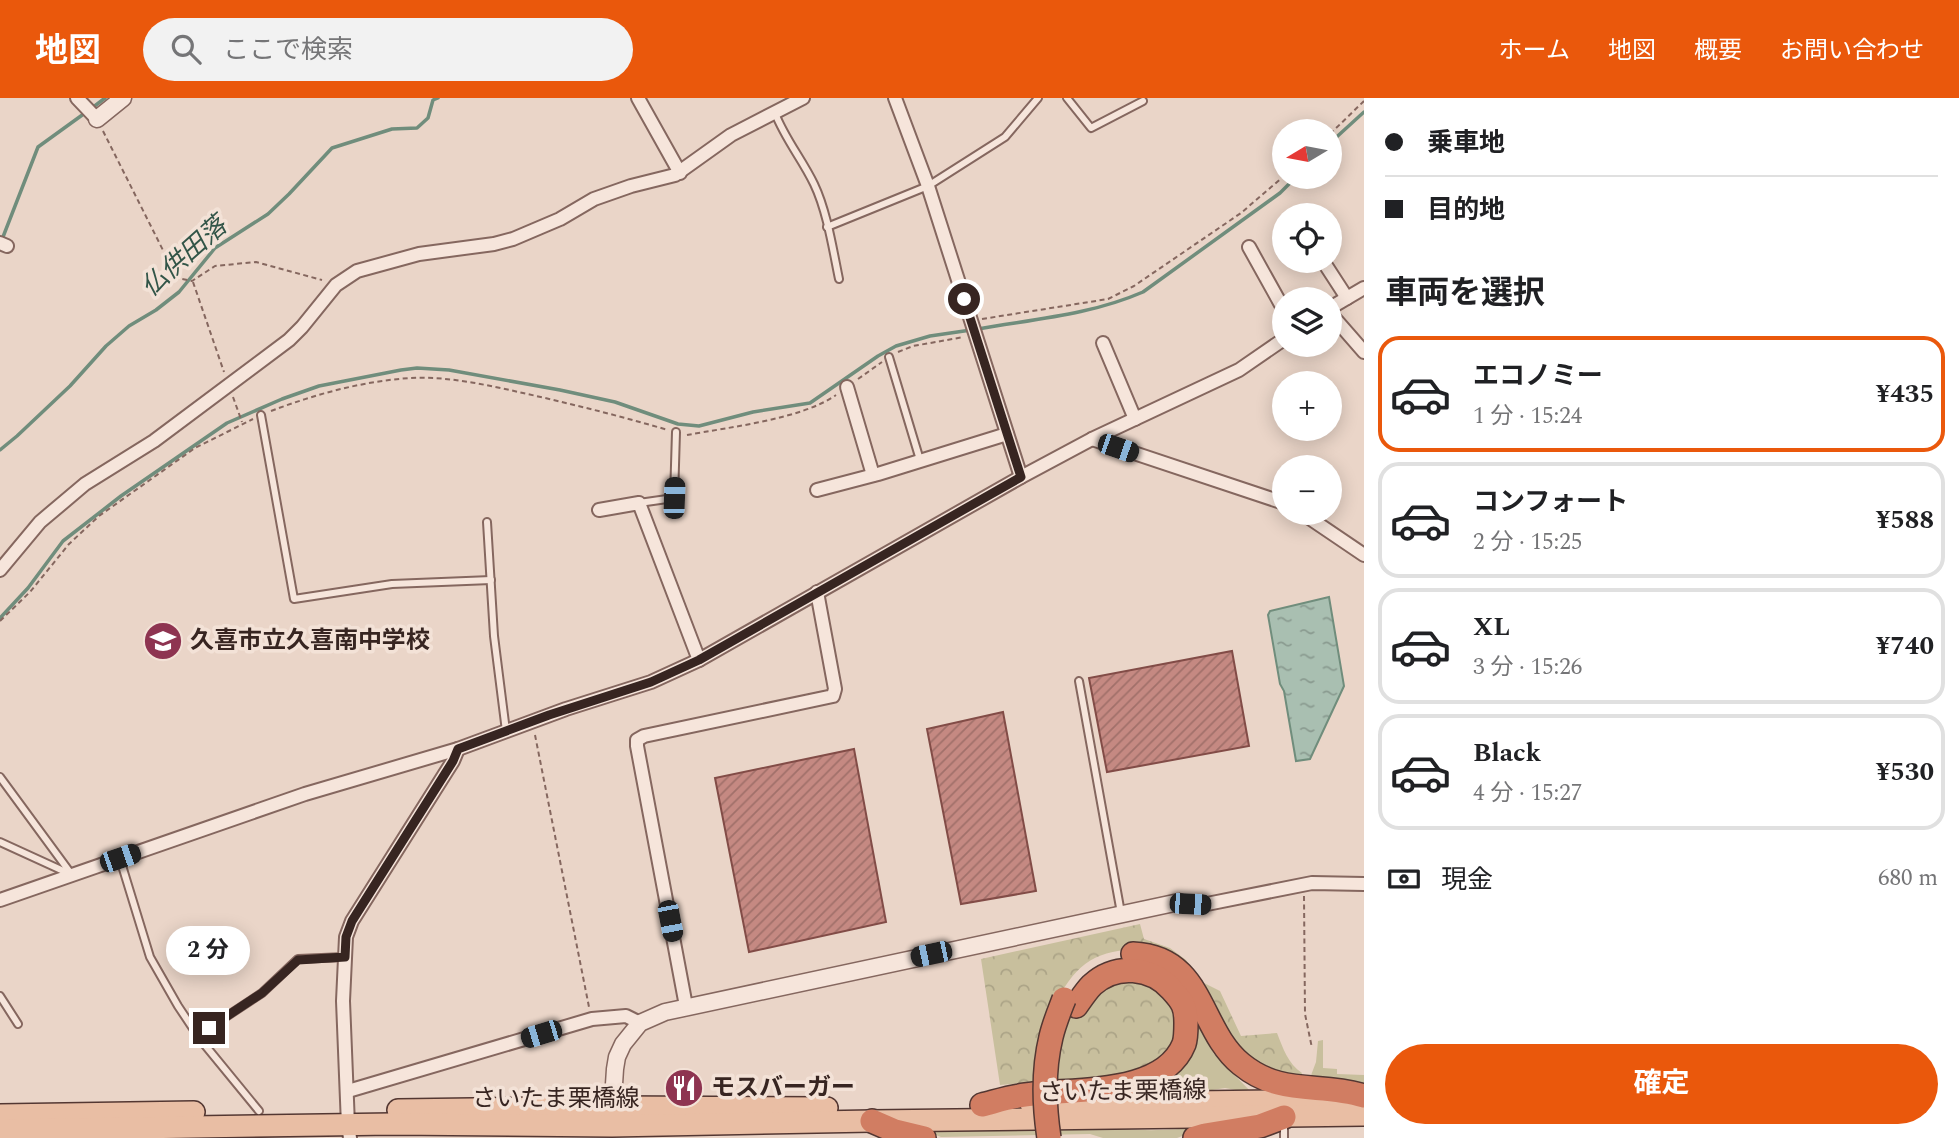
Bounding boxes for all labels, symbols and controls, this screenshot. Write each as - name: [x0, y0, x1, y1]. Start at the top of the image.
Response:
- search box: [143, 18, 633, 81]
- text: 地図: [35, 26, 101, 76]
- icon: search: [167, 30, 205, 68]
- text: ここで検索: [223, 30, 353, 70]
- text: ホーム: [1499, 33, 1570, 69]
- text: 地図: [1608, 33, 1656, 69]
- text: 概要: [1694, 33, 1742, 69]
- text: お問い合わせ: [1780, 33, 1924, 69]
- north arrow: [1272, 119, 1342, 189]
- map controls: [1272, 119, 1342, 525]
- text: 乗車地: [1427, 123, 1505, 163]
- text: 目的地: [1427, 190, 1505, 230]
- button: locate: [1272, 203, 1342, 273]
- water label: 仏供田落: [132, 205, 239, 307]
- text: 車両を選択: [1385, 269, 1545, 318]
- route start: [948, 283, 980, 315]
- button: layers: [1272, 287, 1342, 357]
- text: エコノミー: [1473, 356, 1603, 396]
- icon: car: [1389, 363, 1452, 426]
- button: +: [1272, 371, 1342, 441]
- text: ¥435: [1876, 374, 1934, 414]
- text: 1 分 · 15:24: [1473, 399, 1582, 434]
- car: [1095, 431, 1142, 465]
- button: −: [1272, 455, 1342, 525]
- car: [663, 477, 686, 519]
- text: コンフォート: [1473, 482, 1628, 522]
- icon: car: [1389, 489, 1452, 552]
- text: ¥588: [1876, 500, 1934, 540]
- text: 2 分 · 15:25: [1473, 525, 1582, 560]
- text: XL: [1473, 607, 1510, 647]
- icon: car: [1389, 615, 1452, 678]
- school or university icon: 久喜市立久喜南中学校: [142, 620, 184, 662]
- place label: 久喜市立久喜南中学校: [190, 623, 430, 659]
- text: ¥740: [1876, 626, 1934, 666]
- text: 3 分 · 15:26: [1473, 650, 1582, 685]
- text: Black: [1473, 733, 1541, 773]
- icon: car: [1389, 741, 1452, 804]
- text: ¥530: [1876, 752, 1934, 792]
- text: 4 分 · 15:27: [1473, 776, 1582, 811]
- car: [97, 841, 144, 875]
- icon: cash: [1385, 860, 1423, 898]
- text: 現金: [1441, 860, 1493, 900]
- text: 680 m: [1878, 861, 1938, 896]
- car: [1169, 892, 1212, 916]
- car: [656, 898, 685, 944]
- callout: 2 分: [167, 926, 251, 976]
- text: 2 分: [187, 933, 229, 968]
- car: [909, 939, 954, 969]
- route end: [193, 1012, 225, 1044]
- car: [518, 1018, 565, 1050]
- button: 確定: [1385, 1044, 1938, 1124]
- restaurant icon: モスバーガー: [663, 1067, 705, 1109]
- place label: モスバーガー: [711, 1070, 855, 1106]
- street label: さいたま栗橋線: [1039, 1073, 1207, 1111]
- street label: さいたま栗橋線: [472, 1081, 640, 1117]

